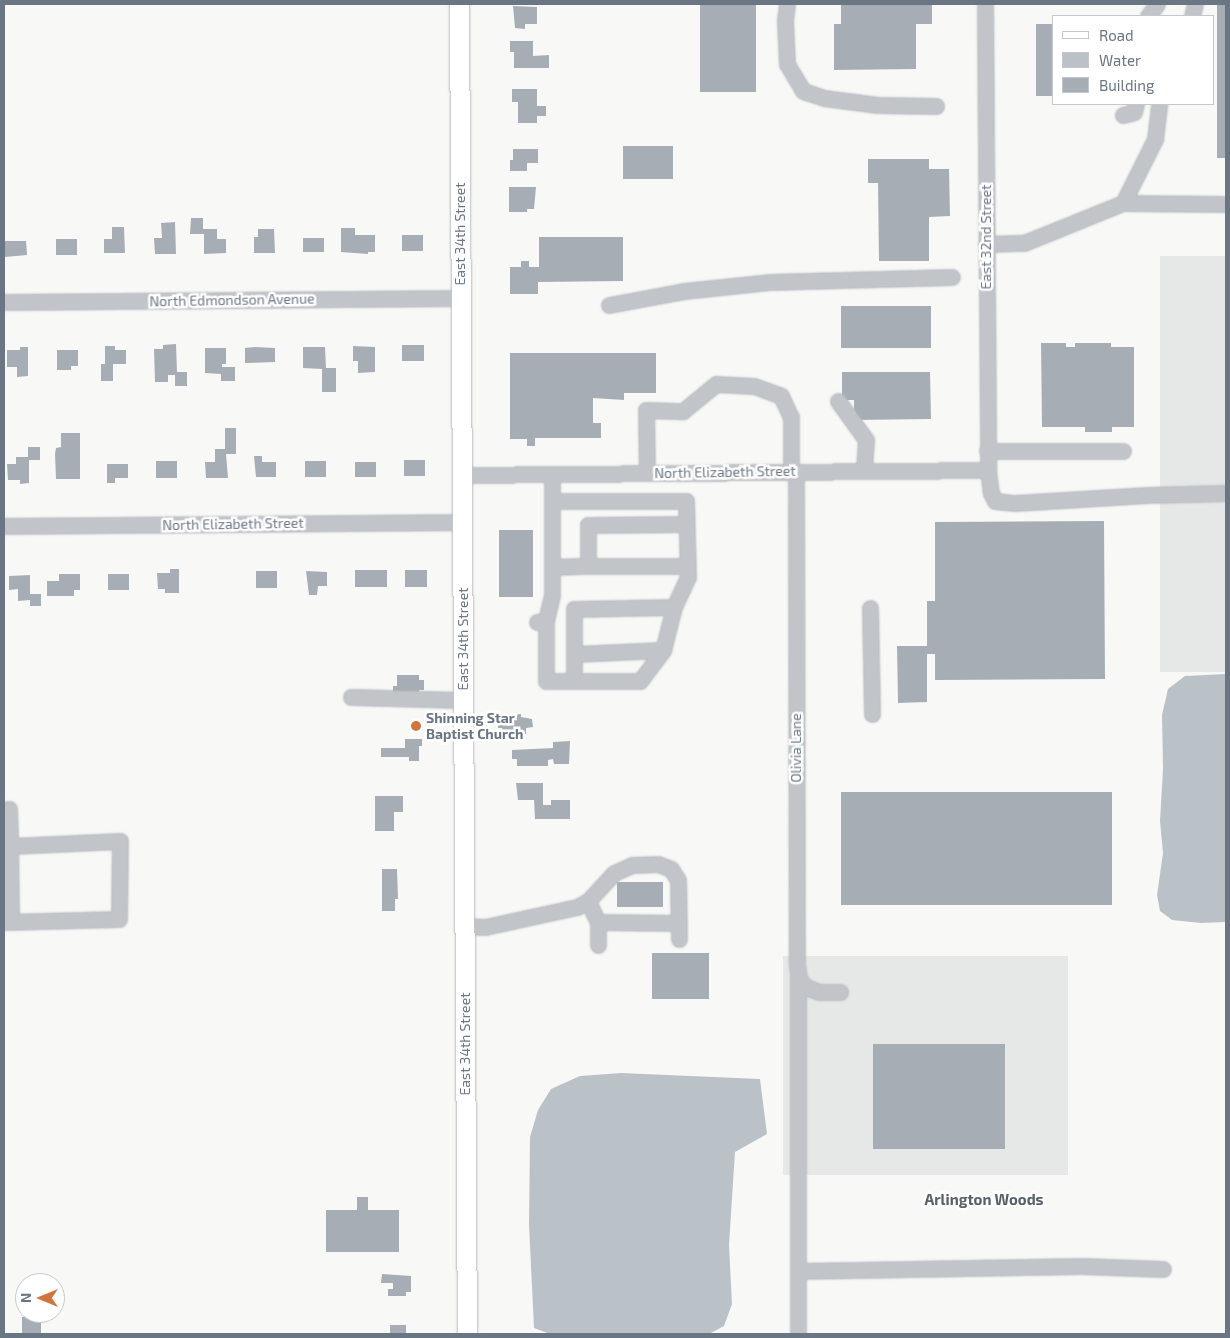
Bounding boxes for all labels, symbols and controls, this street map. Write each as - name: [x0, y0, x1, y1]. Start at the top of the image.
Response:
- legend: [1052, 15, 1215, 105]
- text: Road: [1099, 26, 1134, 44]
- text: Water: [1099, 51, 1141, 69]
- text: Building: [1099, 76, 1154, 94]
- street label: East 34th Street: [452, 183, 468, 285]
- street label: East 32nd Street: [978, 185, 994, 289]
- street label: North Edmondson Avenue: [149, 290, 315, 310]
- street label: North Elizabeth Street: [654, 462, 796, 482]
- street label: North Elizabeth Street: [162, 514, 304, 534]
- street label: East 34th Street: [455, 588, 471, 690]
- place label: Shinning Star Baptist Church: [426, 710, 523, 742]
- street label: Olivia Lane: [788, 713, 804, 783]
- marker: Shinning Star Baptist Church: [410, 720, 422, 732]
- street label: East 34th Street: [457, 993, 473, 1095]
- district label: Arlington Woods: [924, 1191, 1044, 1209]
- north arrow: [15, 1273, 65, 1323]
- text: N: [17, 1293, 34, 1303]

